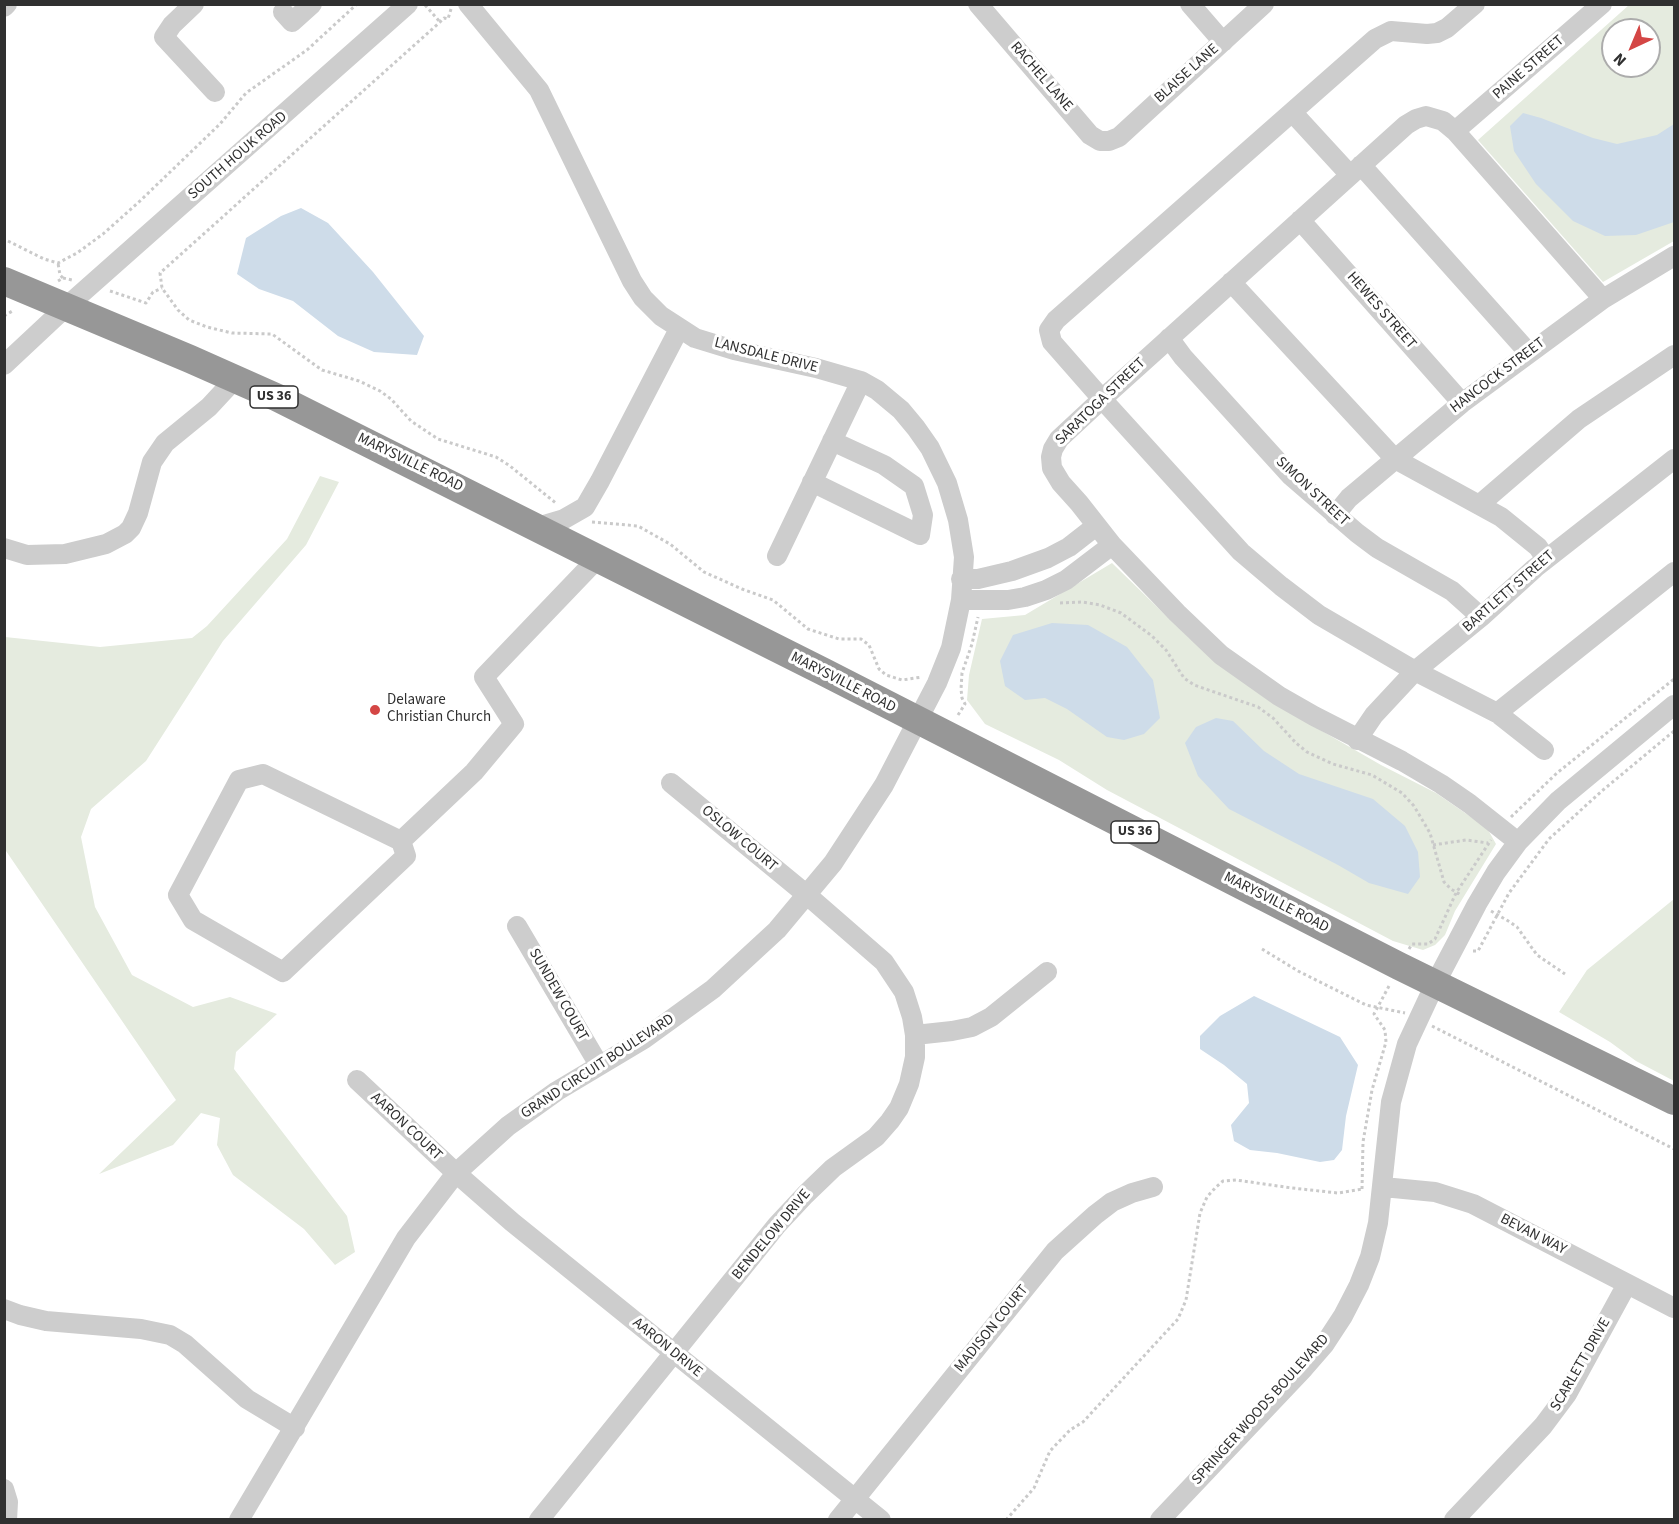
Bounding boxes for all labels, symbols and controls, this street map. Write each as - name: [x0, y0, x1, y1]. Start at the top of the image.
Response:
- north arrow: [1601, 18, 1661, 78]
- street label: PAINE STREET: [1490, 32, 1568, 104]
- street label: RACHEL LANE: [1006, 39, 1076, 115]
- street label: BLAISE LANE: [1151, 40, 1223, 108]
- text: N: [1608, 48, 1631, 71]
- street label: SOUTH HOUK ROAD: [185, 108, 291, 204]
- street label: HEWES STREET: [1343, 269, 1419, 353]
- street label: LANSDALE DRIVE: [712, 334, 820, 378]
- street label: HANCOCK STREET: [1447, 334, 1549, 418]
- street label: SARATOGA STREET: [1052, 355, 1150, 449]
- road number: US 36: [250, 386, 298, 408]
- street label: MARYSVILLE ROAD: [354, 430, 466, 496]
- street label: SIMON STREET: [1272, 453, 1352, 531]
- street label: BARTLETT STREET: [1459, 547, 1559, 637]
- street label: MARYSVILLE ROAD: [788, 649, 898, 717]
- place label: Delaware Christian Church: [387, 692, 491, 727]
- marker: Delaware Christian Church: [368, 703, 382, 717]
- street label: OSLOW COURT: [697, 802, 781, 876]
- road number: US 36: [1111, 821, 1159, 843]
- street label: MARYSVILLE ROAD: [1221, 869, 1331, 937]
- street label: SUNDEW COURT: [524, 946, 592, 1044]
- street label: GRAND CIRCUIT BOULEVARD: [518, 1011, 678, 1123]
- street label: AARON COURT: [366, 1089, 446, 1165]
- street label: BENDELOW DRIVE: [729, 1186, 815, 1284]
- street label: BEVAN WAY: [1497, 1211, 1569, 1259]
- street label: MADISON COURT: [951, 1282, 1033, 1376]
- street label: AARON DRIVE: [628, 1314, 706, 1382]
- street label: SCARLETT DRIVE: [1547, 1315, 1615, 1415]
- street label: SPRINGER WOODS BOULEVARD: [1189, 1331, 1333, 1489]

